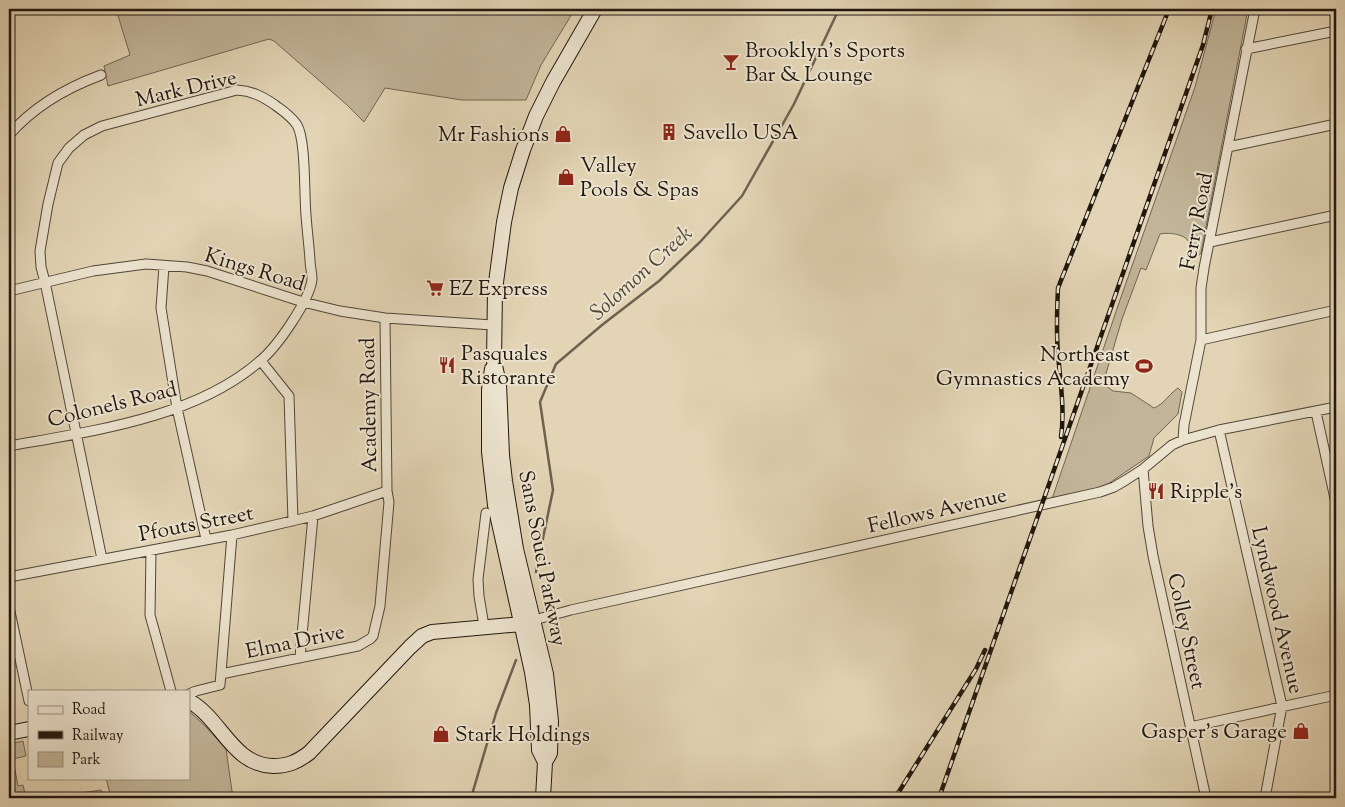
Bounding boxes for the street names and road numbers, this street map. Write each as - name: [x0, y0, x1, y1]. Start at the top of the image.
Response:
- street label: Mark Drive: [133, 64, 240, 116]
- street label: Ferry Road: [1174, 170, 1222, 273]
- street label: Kings Road: [201, 241, 308, 300]
- street label: Academy Road: [354, 337, 386, 473]
- street label: Colonels Road: [45, 375, 181, 437]
- street label: Sans Souci Parkway: [509, 468, 573, 649]
- street label: Fellows Avenue: [865, 481, 1010, 543]
- street label: Pfouts Street: [137, 499, 256, 551]
- street label: Lyndwood Avenue: [1242, 524, 1310, 697]
- street label: Colley Street: [1158, 571, 1212, 692]
- street label: Elma Drive: [243, 618, 348, 668]

